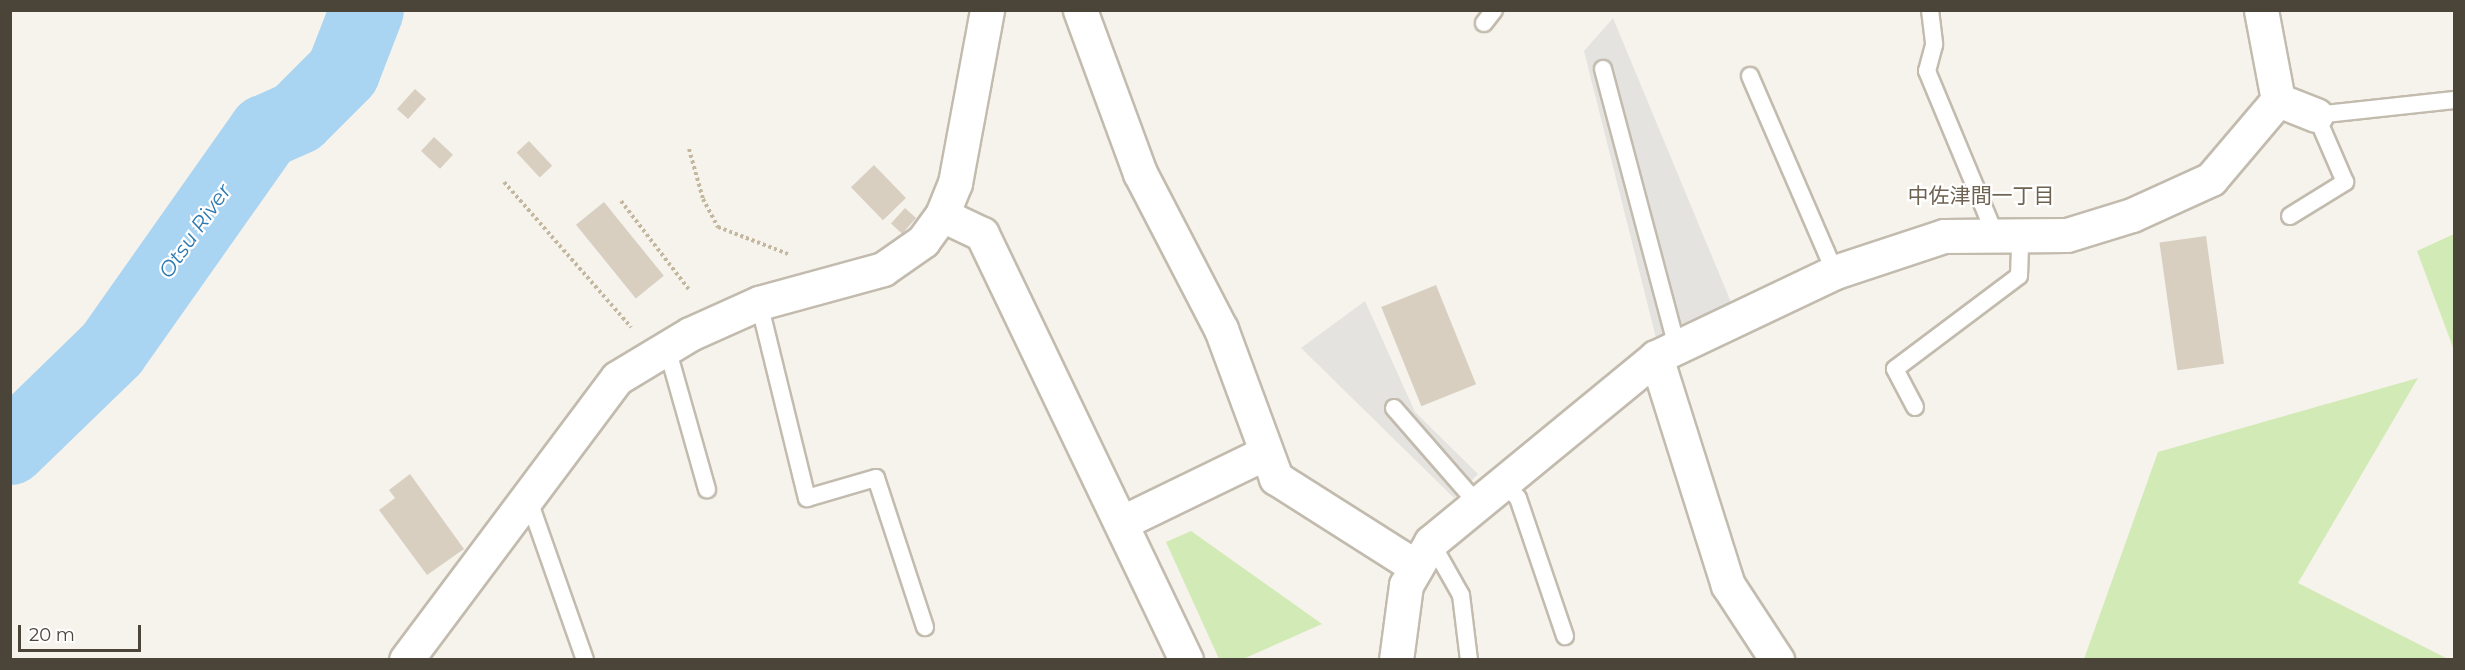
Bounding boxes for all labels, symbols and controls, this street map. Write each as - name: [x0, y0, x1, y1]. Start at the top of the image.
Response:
- water label: Otsu River: [153, 179, 237, 283]
- district label: 中佐津間一丁目: [1908, 183, 2054, 209]
- scale bar: [21, 613, 144, 651]
- text: 20 m: [29, 624, 75, 646]

